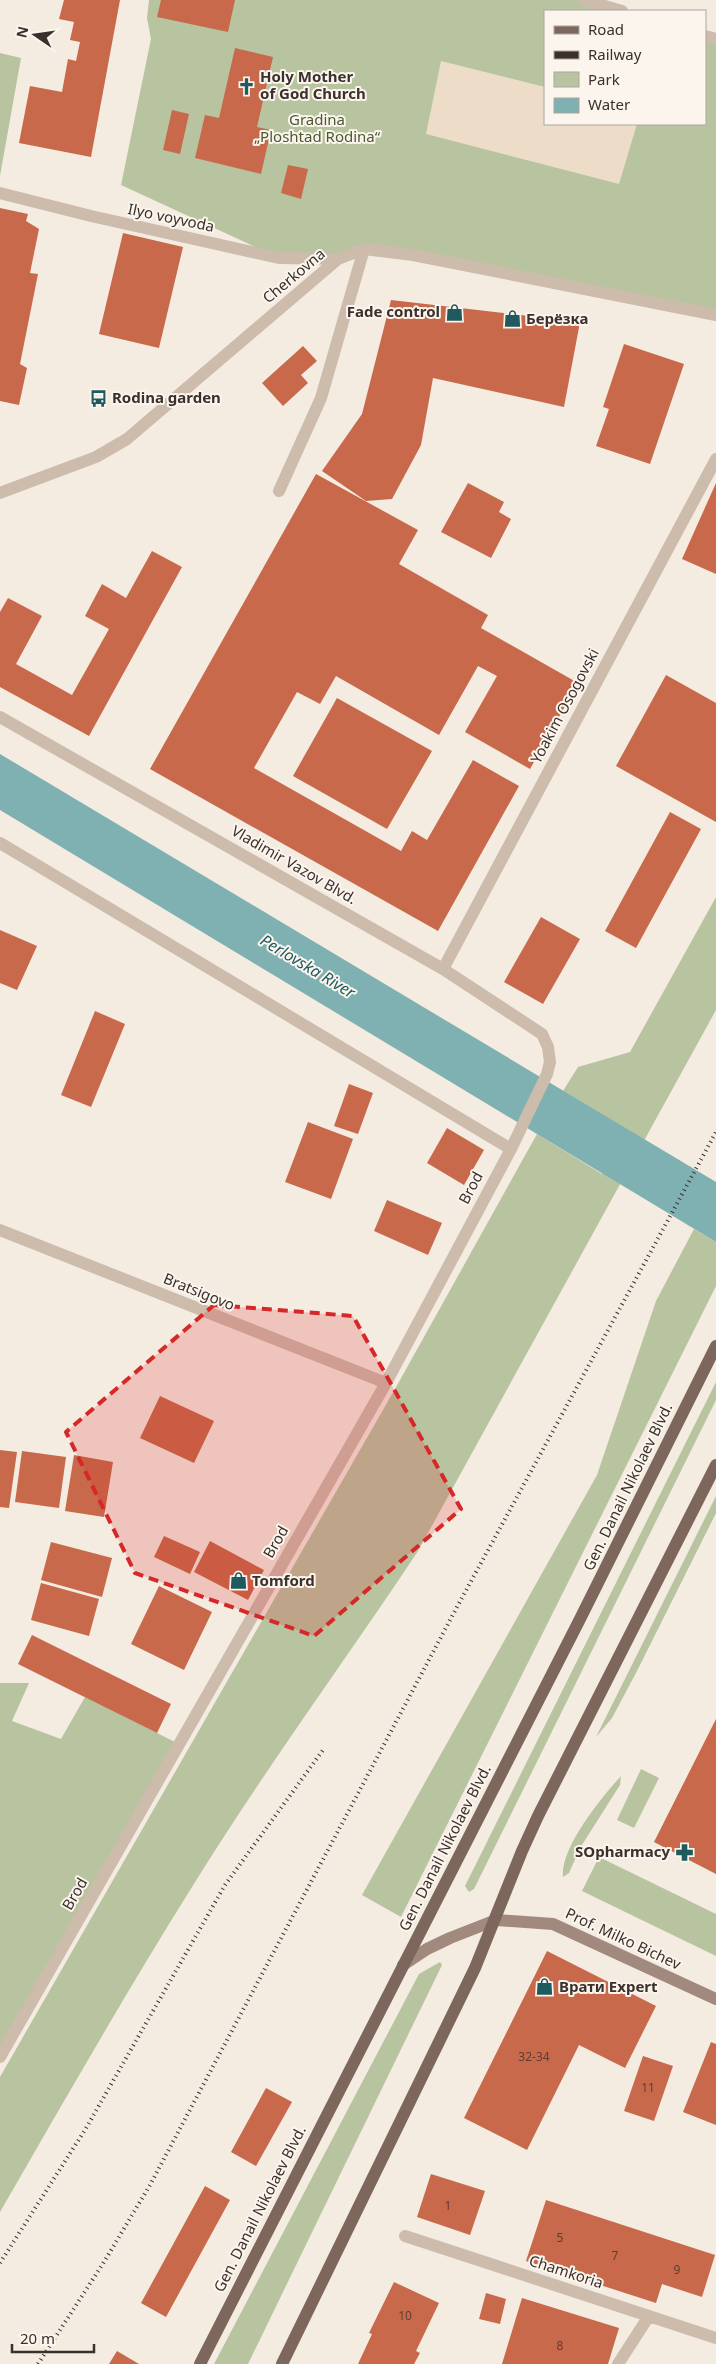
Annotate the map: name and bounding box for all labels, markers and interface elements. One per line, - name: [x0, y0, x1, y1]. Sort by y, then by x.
- north arrow: [10, 10, 60, 60]
- legend: [544, 10, 706, 125]
- text: Road: [588, 19, 624, 39]
- text: N: [11, 24, 32, 40]
- text: Railway: [588, 44, 642, 64]
- place label: Holy Mother of God Church: [260, 66, 366, 103]
- text: Park: [588, 69, 620, 89]
- church icon: Holy Mother of God Church: [236, 76, 256, 96]
- text: Water: [588, 94, 630, 114]
- park label: Gradina „Ploshtad Rodina“: [254, 109, 381, 146]
- street label: Ilyo voyvoda: [126, 198, 216, 236]
- street label: Cherkovna: [258, 243, 329, 307]
- place label: Fade control: [347, 301, 440, 321]
- shop icon: Fade control: [444, 302, 464, 322]
- place label: Берёзка: [526, 308, 588, 328]
- shop icon: Берёзка: [502, 309, 522, 329]
- place label: Rodina garden: [112, 387, 221, 407]
- bus stop icon: Rodina garden: [88, 388, 108, 408]
- street label: Yoakim Osogovski: [525, 644, 603, 767]
- street label: Vladimir Vazov Blvd.: [228, 820, 361, 908]
- water label: Perlovska River: [257, 929, 360, 1003]
- street label: Brod: [453, 1168, 487, 1207]
- street label: Bratsigovo: [161, 1268, 238, 1314]
- street label: Gen. Danail Nikolaev Blvd.: [578, 1399, 676, 1574]
- street label: Brod: [258, 1522, 292, 1561]
- place label: Tomford: [252, 1570, 315, 1590]
- shop icon: Tomford: [228, 1571, 248, 1591]
- street label: Gen. Danail Nikolaev Blvd.: [393, 1761, 495, 1934]
- place label: SOpharmacy: [575, 1841, 670, 1861]
- pharmacy icon: SOpharmacy: [674, 1842, 694, 1862]
- street label: Brod: [57, 1874, 91, 1913]
- street label: Prof. Milko Bichev: [563, 1903, 685, 1974]
- place label: Врати Expert: [559, 1976, 658, 1996]
- shop icon: Врати Expert: [535, 1977, 555, 1997]
- house number: 32-34: [518, 2048, 550, 2065]
- house number: 11: [641, 2079, 655, 2096]
- street label: Gen. Danail Nikolaev Blvd.: [208, 2122, 310, 2295]
- house number: 1: [445, 2197, 451, 2214]
- house number: 5: [557, 2229, 564, 2246]
- house number: 7: [612, 2247, 619, 2264]
- street label: Chamkoria: [527, 2250, 606, 2292]
- house number: 9: [674, 2261, 681, 2278]
- house number: 10: [398, 2307, 412, 2324]
- scale bar: [12, 2322, 95, 2354]
- text: 20 m: [20, 2328, 55, 2348]
- house number: 8: [557, 2337, 564, 2354]

